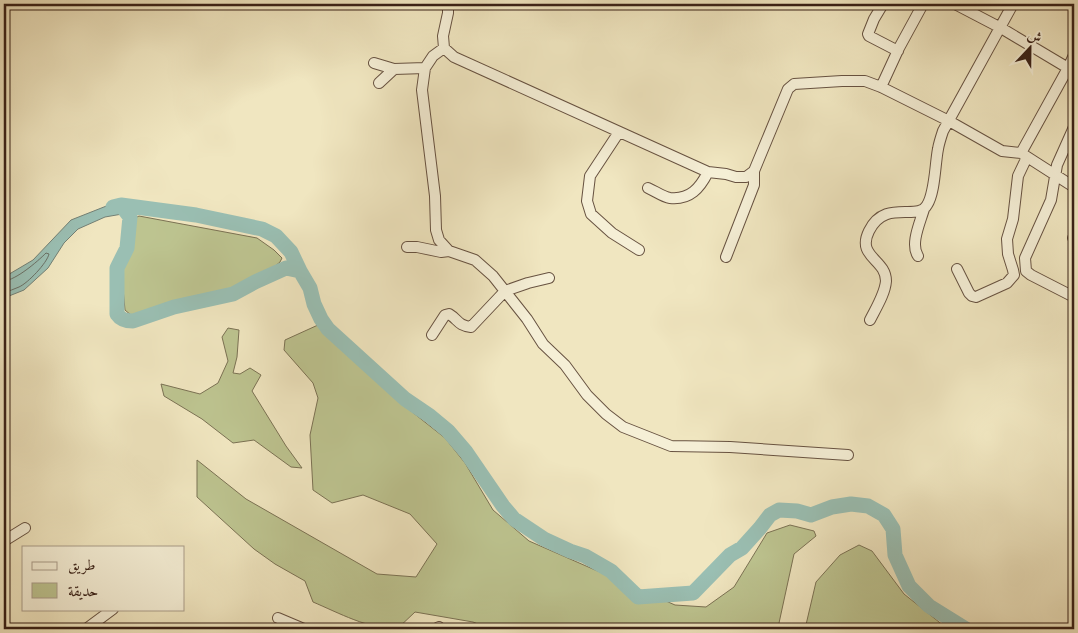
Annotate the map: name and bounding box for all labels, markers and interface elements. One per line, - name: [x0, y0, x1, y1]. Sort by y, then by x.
- north arrow: [1006, 22, 1056, 72]
- text: ش: [1024, 26, 1044, 49]
- legend: [22, 546, 185, 610]
- text: طريق: [68, 556, 95, 577]
- text: حديقة: [68, 582, 98, 603]

